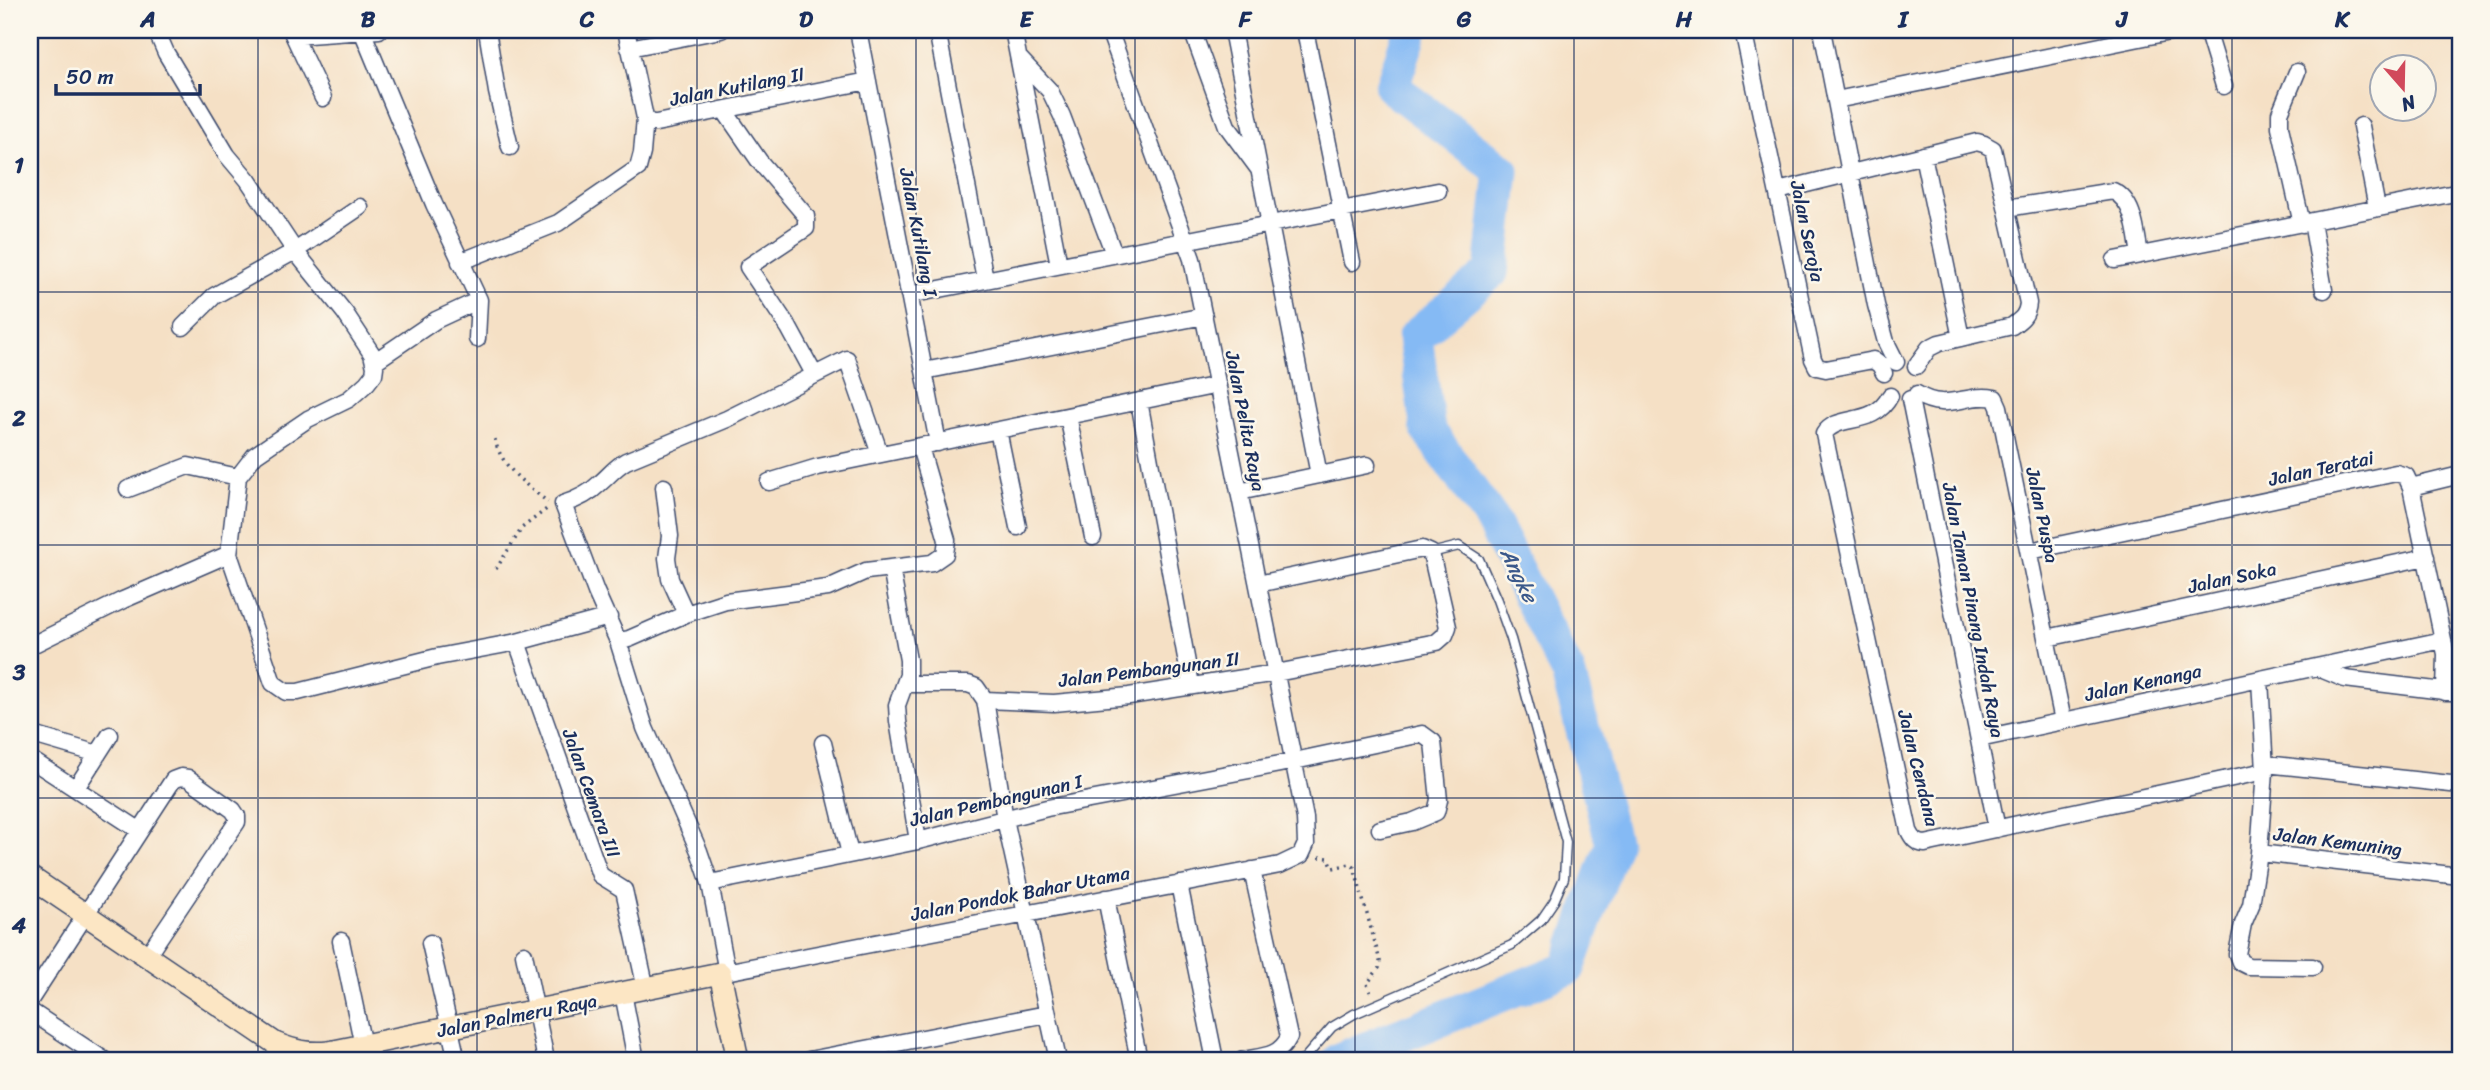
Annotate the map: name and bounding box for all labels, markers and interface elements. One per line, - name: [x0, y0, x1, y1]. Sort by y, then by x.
- text: A: [139, 0, 156, 40]
- text: B: [361, 0, 376, 40]
- text: C: [579, 0, 595, 40]
- text: D: [799, 0, 814, 40]
- text: E: [1020, 0, 1035, 40]
- text: F: [1238, 0, 1253, 40]
- text: G: [1456, 0, 1472, 40]
- text: H: [1675, 0, 1693, 40]
- text: I: [1897, 0, 1909, 40]
- text: J: [2115, 0, 2129, 40]
- text: K: [2334, 0, 2351, 40]
- scale bar: [56, 52, 200, 96]
- north arrow: [2368, 52, 2438, 122]
- street label: Jalan Kutilang II: [666, 57, 807, 116]
- text: 50 m: [66, 58, 114, 96]
- text: N: [2396, 85, 2421, 122]
- text: 1: [14, 145, 24, 186]
- street label: Jalan Kutilang I: [890, 164, 947, 301]
- street label: Jalan Seroja: [1780, 176, 1834, 285]
- street label: Jalan Pelita Raya: [1215, 347, 1275, 495]
- text: 2: [11, 398, 26, 439]
- street label: Jalan Teratai: [2265, 441, 2377, 496]
- street label: Jalan Puspa: [2016, 463, 2069, 567]
- street label: Jalan Taman Pinang Indah Raya: [1932, 479, 2015, 741]
- water label: Angke: [1489, 540, 1550, 611]
- street label: Jalan Soka: [2184, 552, 2280, 603]
- street label: Jalan Pembangunan II: [1056, 642, 1241, 697]
- text: 3: [12, 652, 26, 693]
- street label: Jalan Kenanga: [2081, 654, 2205, 711]
- street label: Jalan Cendana: [1888, 705, 1949, 830]
- street label: Jalan Cemara III: [553, 723, 630, 862]
- street label: Jalan Pembangunan I: [906, 764, 1087, 837]
- street label: Jalan Kemuning: [2271, 817, 2404, 866]
- street label: Jalan Pondok Bahar Utama: [907, 856, 1133, 931]
- text: 4: [11, 905, 27, 946]
- street label: Jalan Palmeru Raya: [433, 984, 600, 1047]

